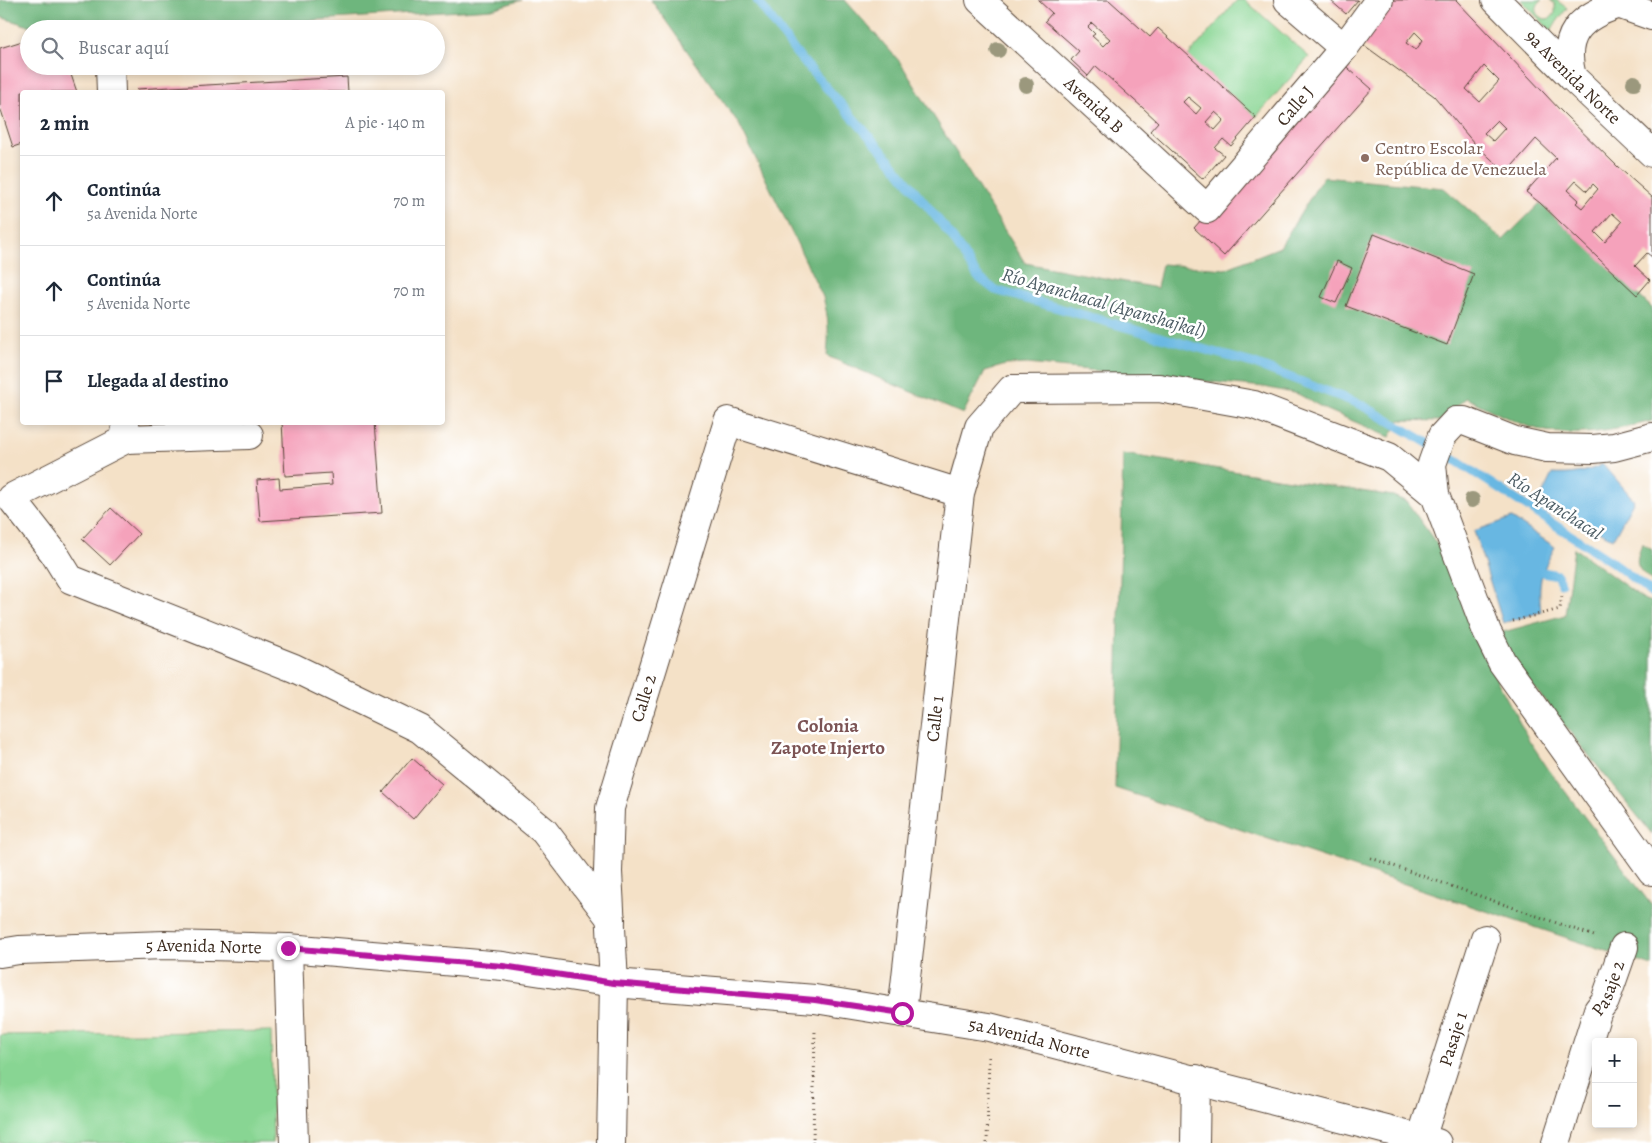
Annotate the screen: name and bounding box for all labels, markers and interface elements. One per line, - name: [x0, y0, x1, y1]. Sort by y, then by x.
- search box: [20, 20, 445, 75]
- street label: 9a Avenida Norte: [1520, 25, 1626, 129]
- icon: search: [38, 34, 66, 62]
- text: Buscar aquí: [78, 35, 169, 61]
- street label: Avenida B: [1058, 71, 1129, 139]
- street label: Calle J: [1271, 81, 1319, 131]
- text: 2 min: [40, 109, 89, 137]
- text: A pie · 140 m: [345, 112, 425, 134]
- place label: Centro Escolar República de Venezuela: [1375, 136, 1547, 181]
- marker: Centro Escolar República de Venezuela: [1359, 152, 1371, 164]
- text: Continúa: [87, 177, 161, 203]
- icon: ahead: [40, 187, 68, 215]
- text: 70 m: [393, 190, 425, 212]
- text: 5a Avenida Norte: [87, 203, 198, 225]
- water label: Río Apanchacal (Apanshajkal): [999, 261, 1209, 345]
- text: Continúa: [87, 267, 161, 293]
- icon: ahead: [40, 277, 68, 305]
- text: 70 m: [393, 280, 425, 302]
- text: 5 Avenida Norte: [87, 293, 190, 315]
- icon: arrive: [40, 367, 68, 395]
- text: Llegada al destino: [87, 368, 229, 394]
- water label: Río Apanchacal: [1502, 466, 1608, 547]
- street label: Calle 2: [625, 671, 662, 725]
- street label: Calle 1: [920, 694, 949, 743]
- district label: Colonia Zapote Injerto: [771, 713, 885, 761]
- street label: 5 Avenida Norte: [145, 933, 262, 959]
- route end: [277, 937, 300, 960]
- street label: Pasaje 2: [1586, 957, 1630, 1021]
- route start: [891, 1002, 914, 1025]
- street label: Pasaje 1: [1433, 1009, 1473, 1069]
- street label: 5a Avenida Norte: [967, 1012, 1093, 1065]
- map controls: [1592, 1038, 1637, 1128]
- button: +: [1592, 1038, 1637, 1083]
- button: −: [1592, 1083, 1637, 1128]

